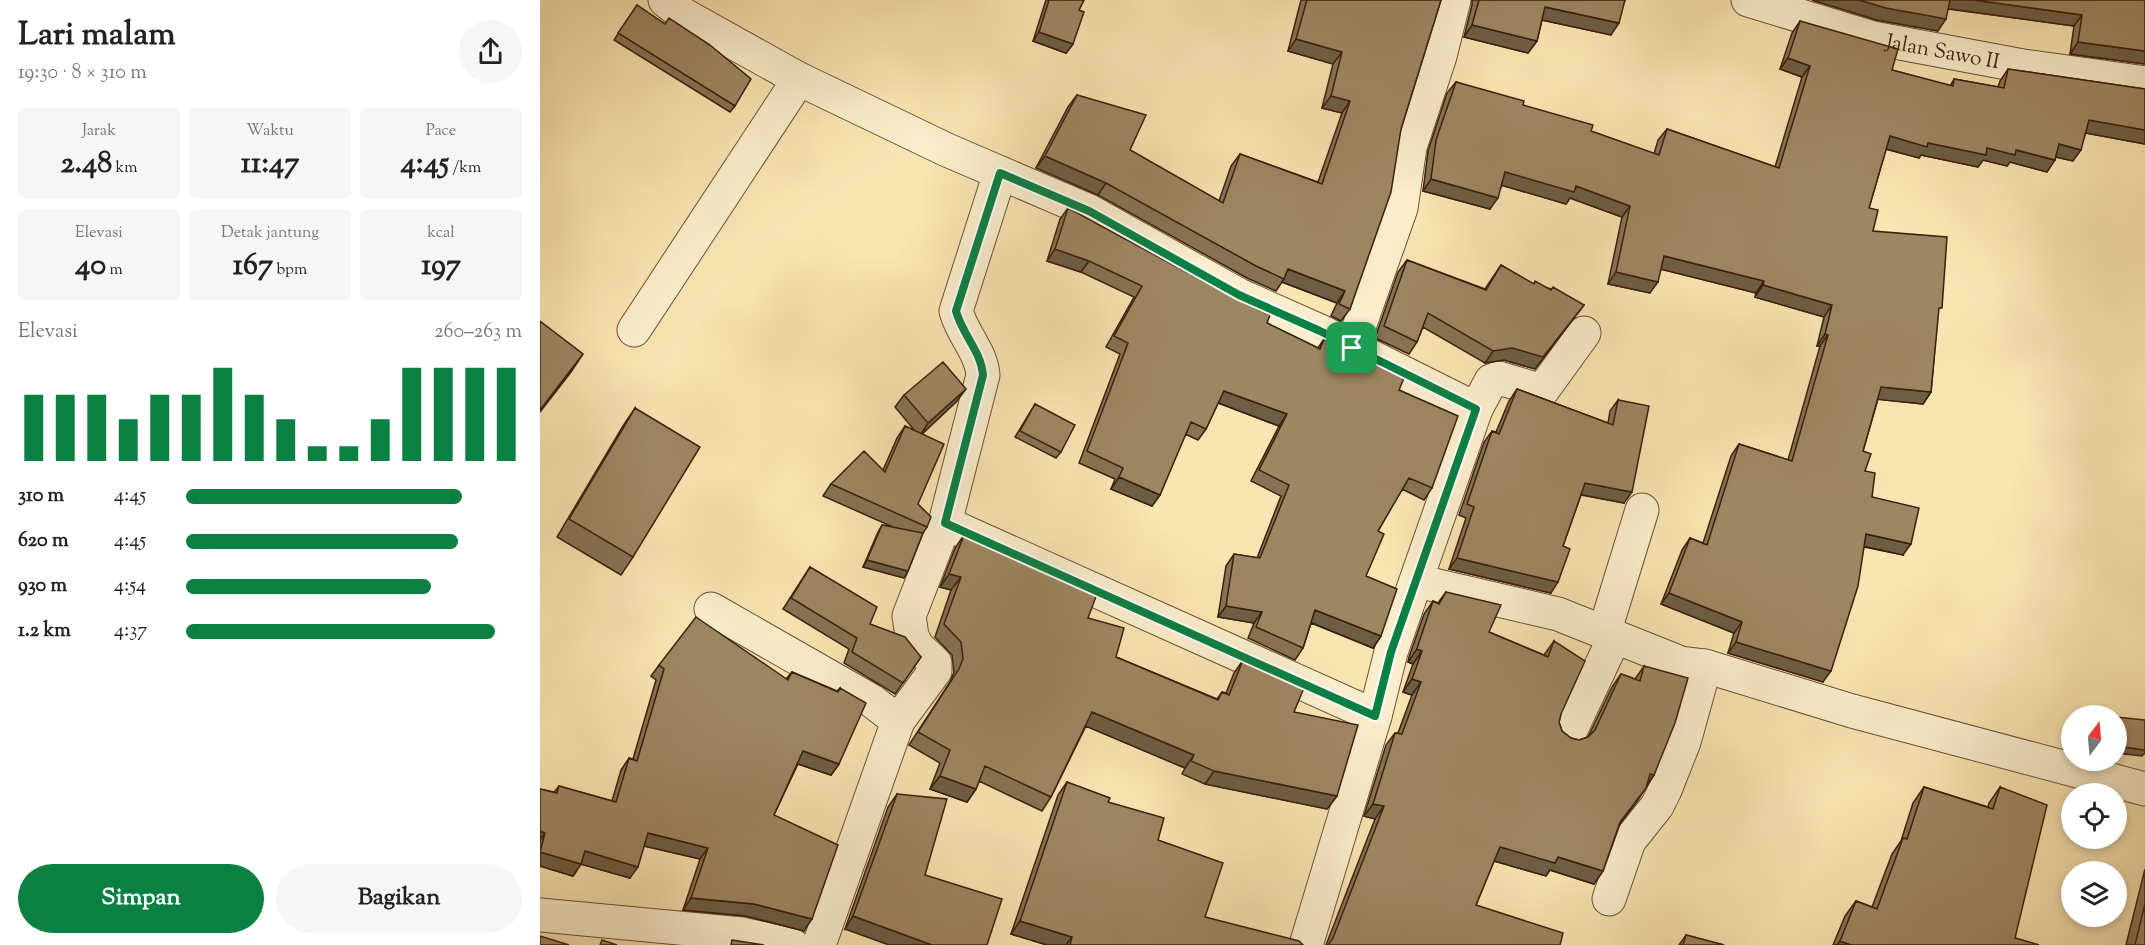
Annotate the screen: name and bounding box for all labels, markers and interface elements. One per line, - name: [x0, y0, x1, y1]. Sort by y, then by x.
- text: Lari malam: [18, 12, 176, 60]
- button: share: [459, 20, 522, 83]
- street label: Jalan Sawo II: [1882, 28, 2002, 78]
- text: 19:30 · 8 × 310 m: [18, 59, 147, 88]
- text: Jarak: [82, 120, 116, 143]
- text: Waktu: [246, 120, 294, 143]
- text: Pace: [426, 120, 456, 143]
- text: 2.48: [60, 143, 112, 186]
- text: 11:47: [241, 143, 299, 186]
- text: 4:45: [401, 143, 449, 186]
- text: km: [112, 157, 138, 180]
- text: /km: [449, 157, 481, 180]
- text: Elevasi: [75, 222, 123, 245]
- text: Detak jantung: [221, 222, 319, 245]
- text: kcal: [427, 222, 455, 245]
- text: 40: [75, 245, 106, 288]
- text: 167: [233, 245, 273, 288]
- text: 197: [421, 245, 461, 288]
- text: m: [106, 259, 123, 282]
- text: bpm: [273, 259, 307, 282]
- text: Elevasi: [18, 318, 78, 347]
- text: 260–263 m: [434, 318, 522, 347]
- pin: [1326, 322, 1377, 373]
- icon: arrive: [1335, 331, 1368, 364]
- text: 310 m: [18, 482, 64, 511]
- text: 4:45: [114, 482, 146, 511]
- text: 620 m: [18, 527, 68, 556]
- text: 4:45: [114, 527, 146, 556]
- text: 930 m: [18, 572, 67, 601]
- text: 4:54: [114, 572, 146, 601]
- text: 1.2 km: [18, 617, 71, 646]
- text: 4:37: [114, 617, 147, 646]
- north arrow: [2061, 705, 2127, 771]
- map controls: [2061, 705, 2127, 927]
- button: locate: [2061, 783, 2127, 849]
- button: layers: [2061, 861, 2127, 927]
- button: Simpan: [18, 864, 264, 933]
- button: Bagikan: [276, 864, 522, 933]

